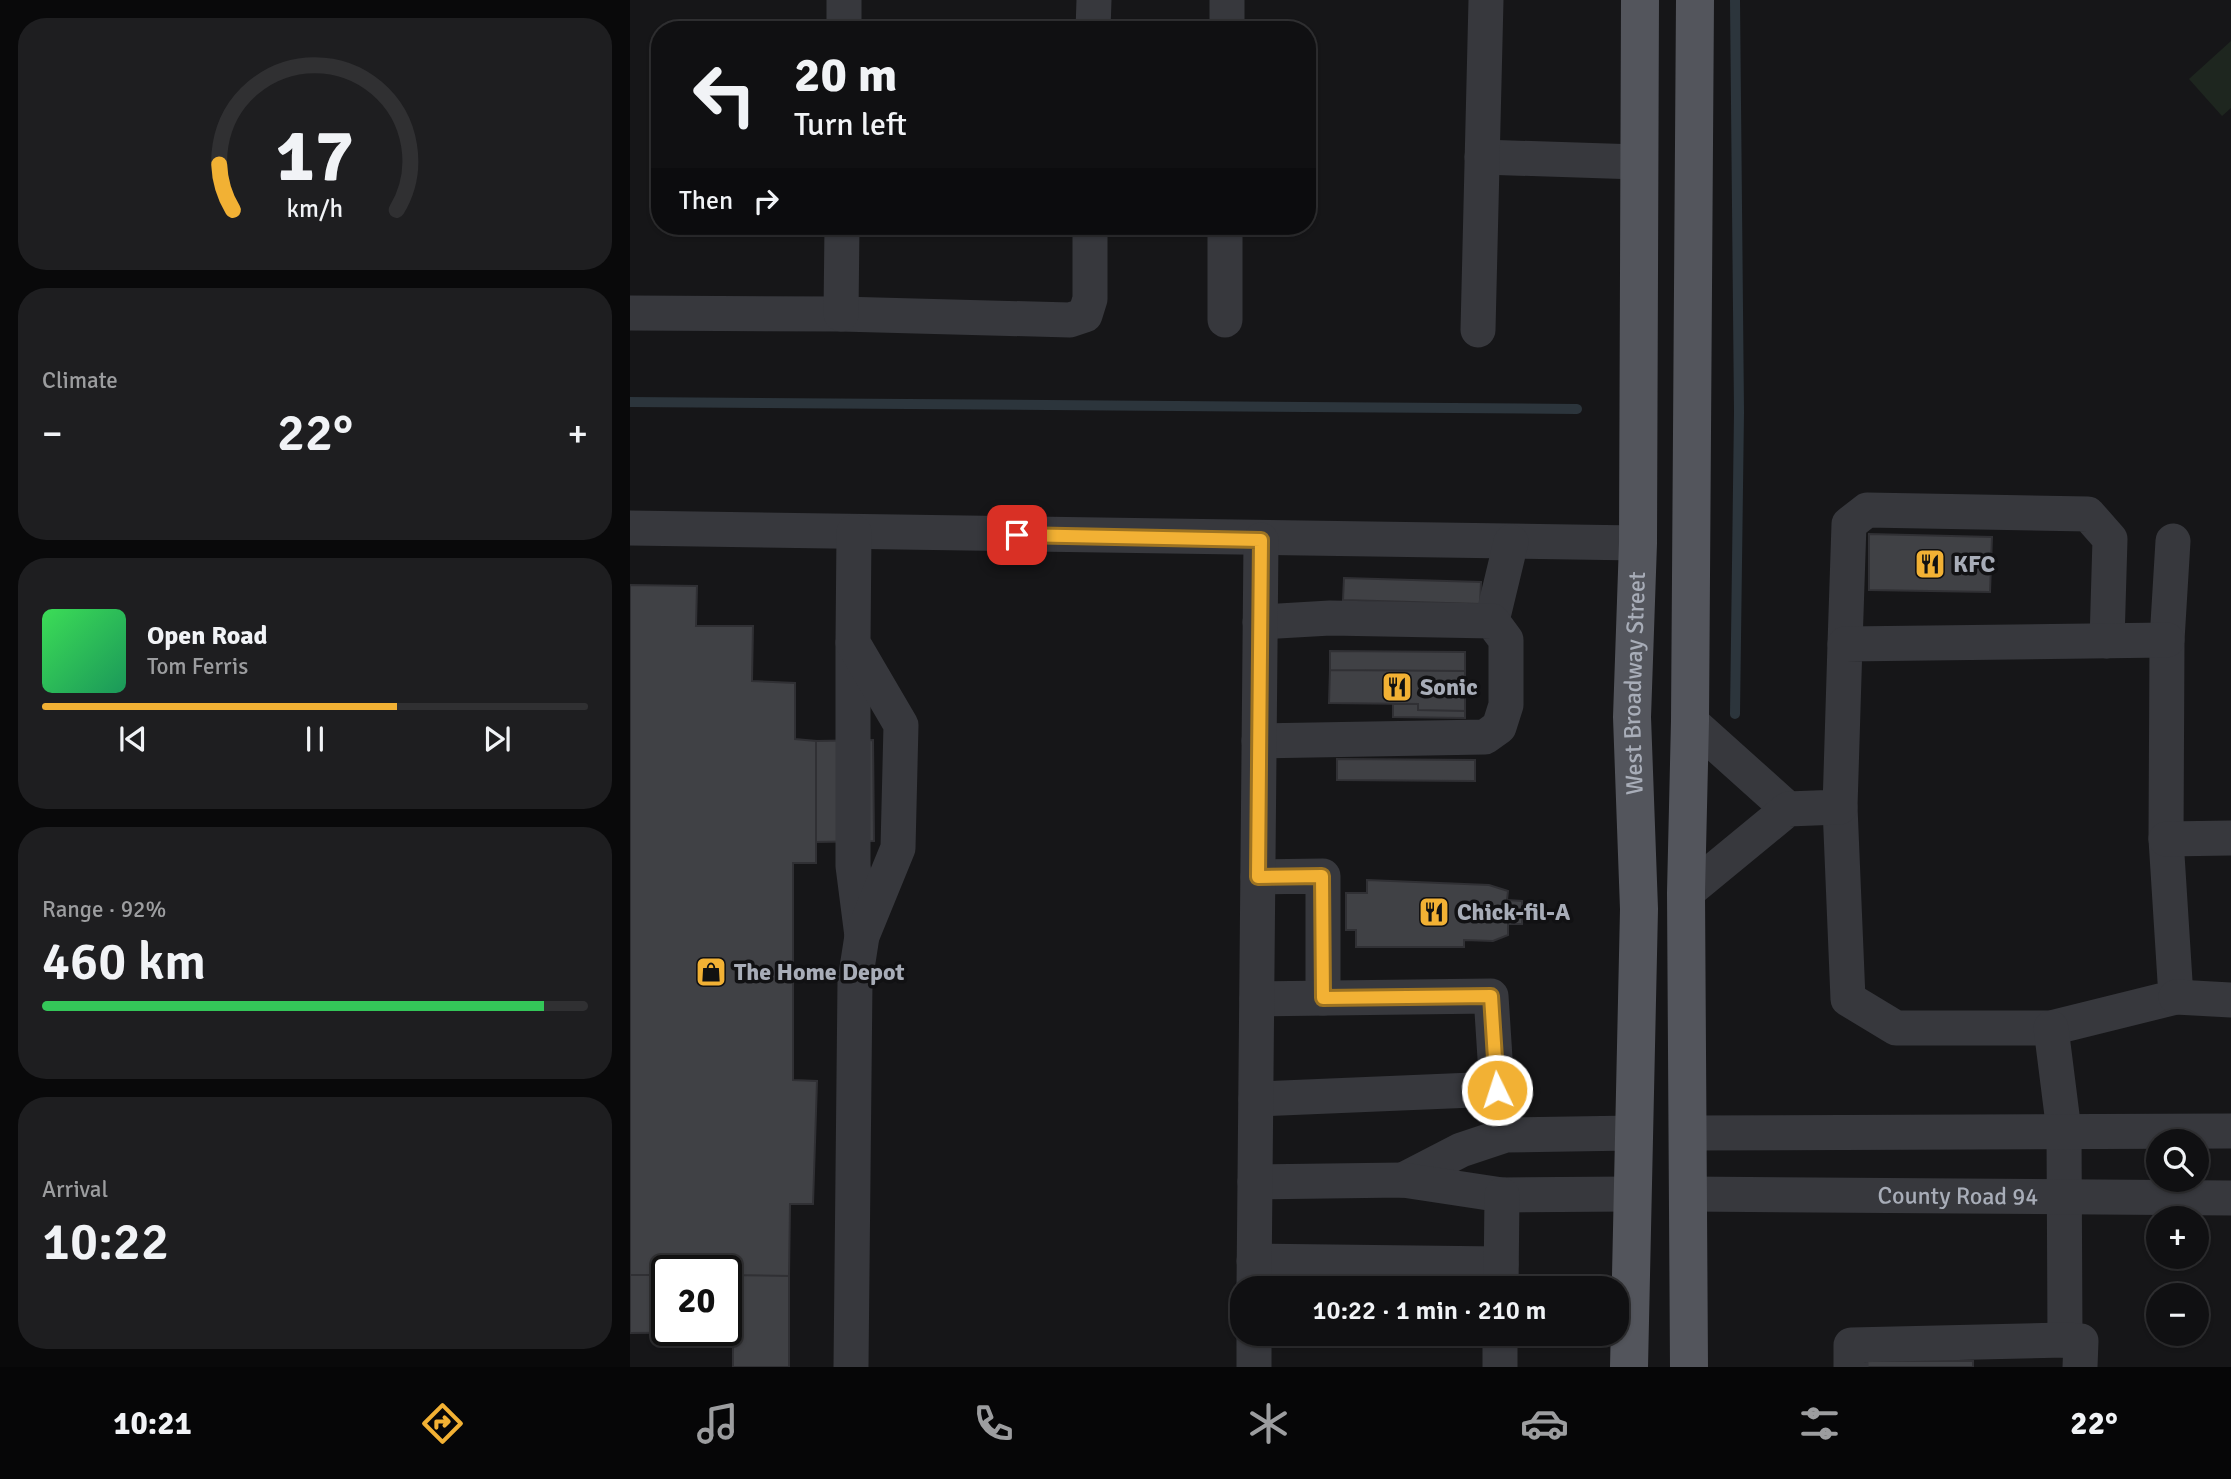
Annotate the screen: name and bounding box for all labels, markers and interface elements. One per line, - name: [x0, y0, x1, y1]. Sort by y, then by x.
- text: 20 m: [794, 45, 897, 105]
- icon: left: [679, 49, 770, 140]
- text: Turn left: [794, 105, 907, 144]
- text: 17: [276, 112, 354, 201]
- icon: right: [747, 182, 785, 220]
- text: Then: [679, 185, 733, 217]
- text: km/h: [287, 193, 343, 224]
- text: Climate: [42, 366, 118, 395]
- text: 22°: [277, 401, 353, 465]
- text: −: [42, 410, 63, 457]
- text: +: [567, 410, 588, 457]
- pin: [987, 505, 1047, 565]
- icon: arrive: [998, 516, 1036, 554]
- restaurant icon: KFC: [1913, 547, 1947, 581]
- place label: KFC: [1953, 549, 1996, 579]
- street label: West Broadway Street: [1617, 571, 1652, 796]
- text: Open Road: [147, 620, 268, 652]
- text: Tom Ferris: [147, 652, 248, 681]
- restaurant icon: Sonic: [1380, 670, 1414, 704]
- place label: Sonic: [1420, 672, 1478, 702]
- icon: previous: [114, 720, 152, 758]
- icon: pause: [296, 720, 334, 758]
- icon: next: [478, 720, 516, 758]
- text: Range · 92%: [42, 895, 166, 924]
- restaurant icon: Chick-fil-A: [1417, 895, 1451, 929]
- place label: Chick-fil-A: [1457, 897, 1571, 927]
- text: 460 km: [42, 930, 206, 994]
- shop icon: The Home Depot: [694, 955, 728, 989]
- place label: The Home Depot: [734, 957, 904, 987]
- position arrow: [1460, 1053, 1534, 1127]
- map controls: [2146, 1129, 2209, 1346]
- button: search: [2146, 1129, 2209, 1192]
- text: Arrival: [42, 1175, 108, 1204]
- street label: County Road 94: [1878, 1180, 2038, 1212]
- button: +: [2146, 1206, 2209, 1269]
- text: 10:22: [42, 1210, 169, 1274]
- speed limit sign: 20: [651, 1255, 742, 1346]
- button: −: [2146, 1283, 2209, 1346]
- text: 10:22 · 1 min · 210 m: [1313, 1295, 1546, 1327]
- icon: directions: [418, 1399, 467, 1448]
- icon: music: [693, 1399, 742, 1448]
- icon: phone: [969, 1399, 1018, 1448]
- icon: climate: [1244, 1399, 1293, 1448]
- icon: car: [1520, 1399, 1569, 1448]
- icon: filters: [1795, 1399, 1844, 1448]
- text: 10:21: [113, 1404, 192, 1443]
- text: 22°: [2070, 1404, 2118, 1443]

